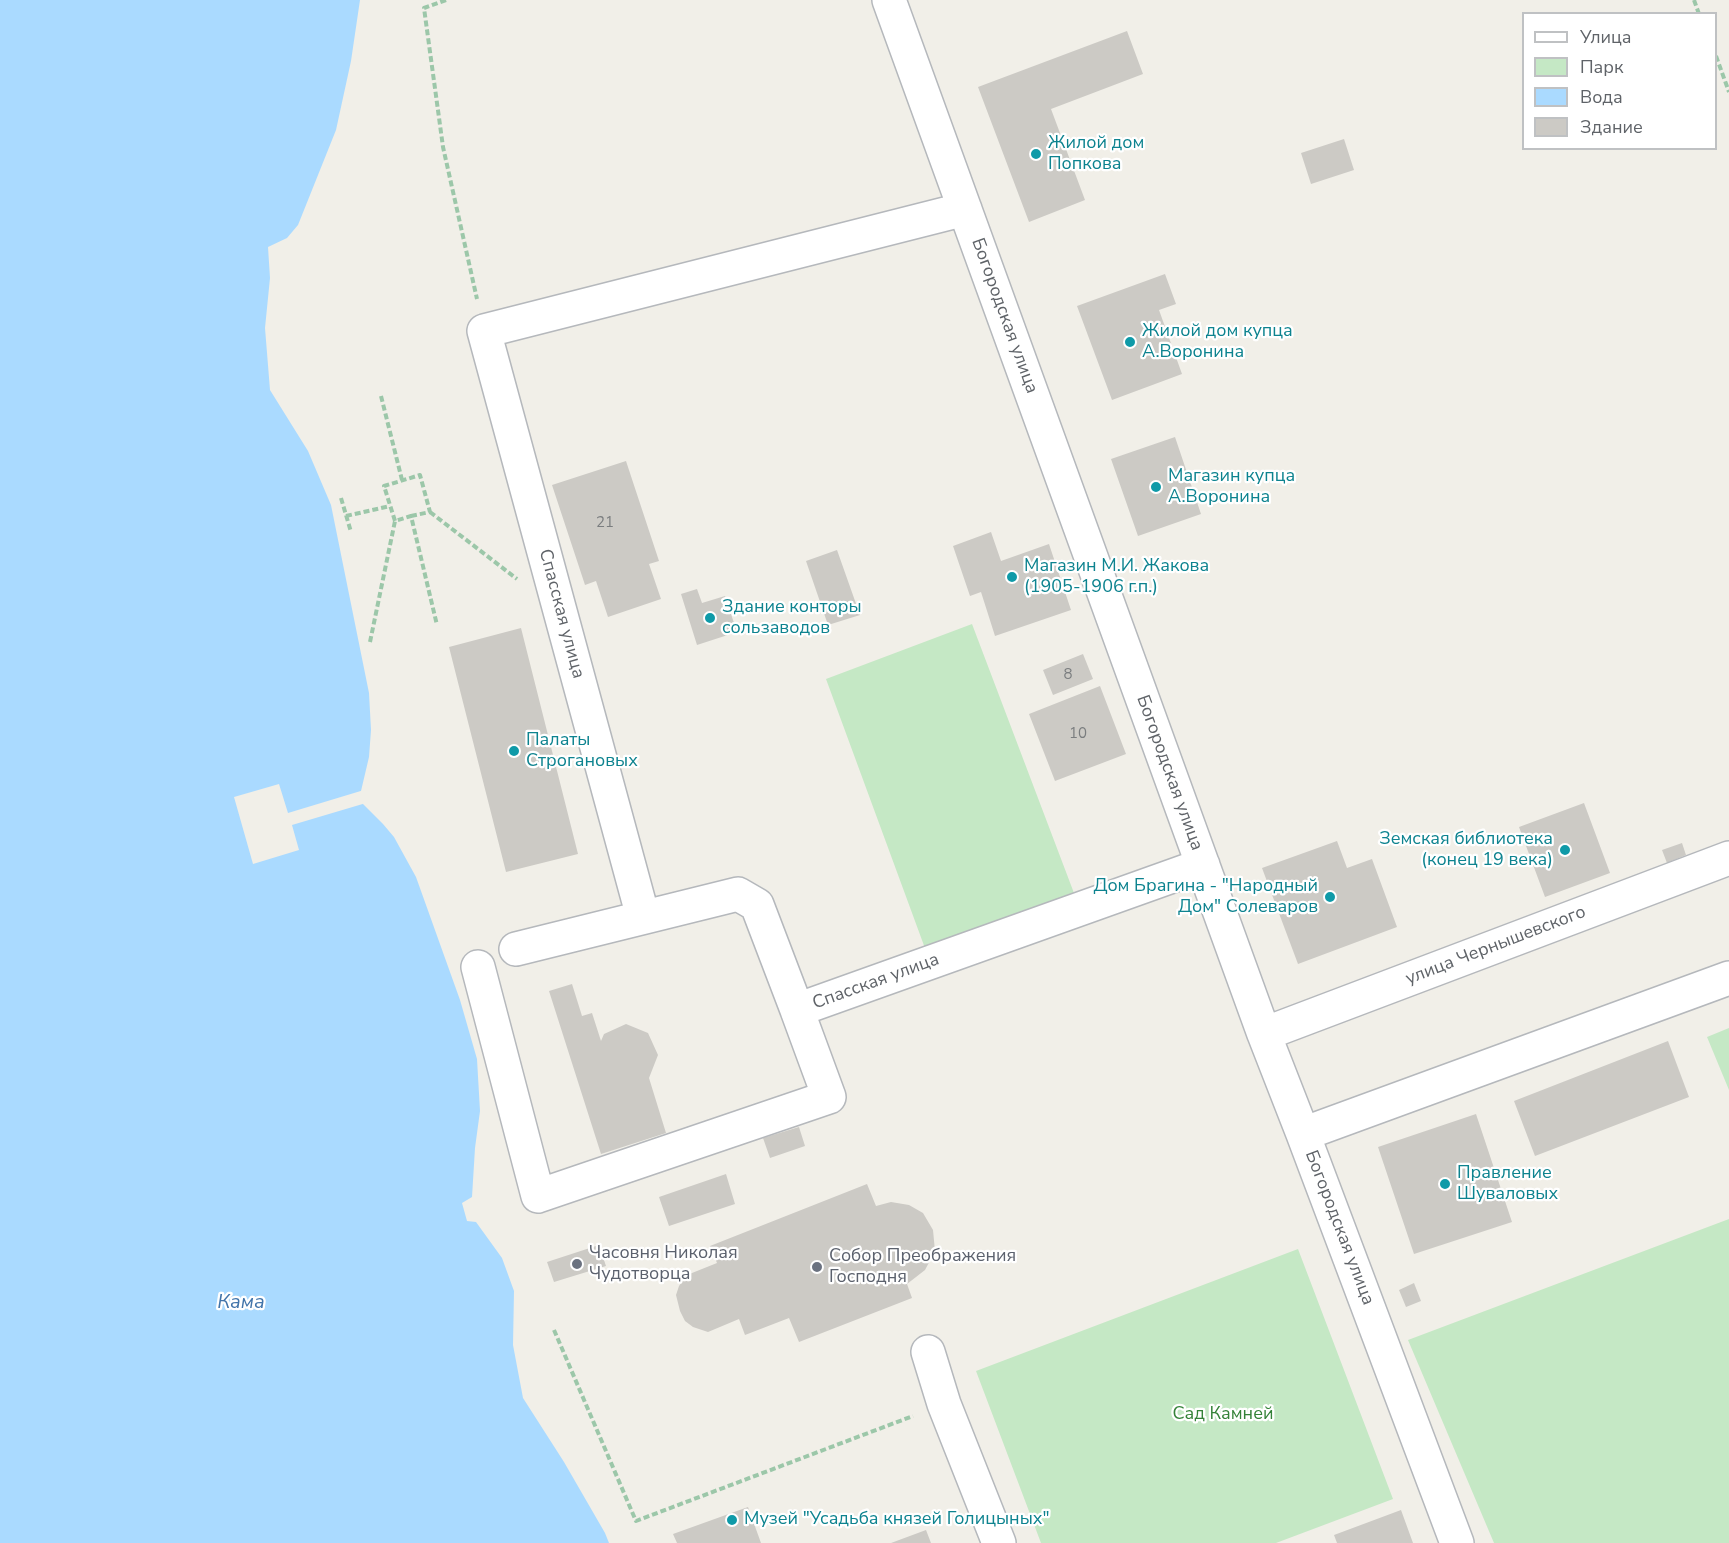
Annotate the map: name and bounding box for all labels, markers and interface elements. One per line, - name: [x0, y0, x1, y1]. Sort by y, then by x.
- legend: [1522, 12, 1717, 150]
- text: Улица: [1580, 25, 1631, 49]
- text: Парк: [1580, 55, 1623, 79]
- text: Вода: [1580, 85, 1623, 109]
- text: Здание: [1580, 115, 1643, 139]
- place label: Жилой дом Попкова: [1048, 133, 1144, 176]
- marker: Жилой дом Попкова: [1029, 147, 1043, 161]
- street label: Богородская улица: [966, 235, 1042, 397]
- place label: Жилой дом купца А.Воронина: [1142, 321, 1293, 364]
- marker: Жилой дом купца А.Воронина: [1123, 335, 1137, 349]
- place label: Магазин купца А.Воронина: [1168, 466, 1295, 508]
- marker: Магазин купца А.Воронина: [1149, 480, 1163, 494]
- house number: 21: [596, 514, 614, 532]
- street label: Спасская улица: [533, 547, 589, 681]
- place label: Магазин М.И. Жакова (1905-1906 г.п.): [1024, 556, 1209, 598]
- marker: Магазин М.И. Жакова (1905-1906 г.п.): [1005, 570, 1019, 584]
- place label: Здание конторы сользаводов: [722, 597, 862, 640]
- marker: Здание конторы сользаводов: [703, 611, 717, 625]
- house number: 8: [1064, 666, 1072, 684]
- street label: Богородская улица: [1131, 692, 1207, 854]
- house number: 10: [1069, 725, 1087, 743]
- place label: Палаты Строгановых: [526, 730, 638, 772]
- marker: Палаты Строгановых: [507, 744, 521, 758]
- place label: Земская библиотека (конец 19 века): [1379, 829, 1553, 872]
- marker: Земская библиотека (конец 19 века): [1558, 843, 1572, 857]
- place label: Дом Брагина - "Народный Дом" Солеваров: [1093, 876, 1318, 918]
- marker: Дом Брагина - "Народный Дом" Солеваров: [1323, 890, 1337, 904]
- street label: улица Чернышевского: [1403, 902, 1589, 990]
- street label: Спасская улица: [810, 949, 942, 1015]
- street label: Богородская улица: [1300, 1148, 1378, 1308]
- place label: Правление Шуваловых: [1457, 1163, 1558, 1206]
- marker: Правление Шуваловых: [1438, 1177, 1452, 1191]
- place label: Часовня Николая Чудотворца: [589, 1243, 738, 1286]
- place label: Собор Преображения Господня: [829, 1246, 1016, 1288]
- marker: Часовня Николая Чудотворца: [570, 1257, 584, 1271]
- marker: Собор Преображения Господня: [810, 1260, 824, 1274]
- water label: Кама: [217, 1291, 265, 1315]
- park label: Сад Камней: [1173, 1404, 1273, 1426]
- place label: Музей "Усадьба князей Голицыных": [744, 1509, 1049, 1531]
- marker: Музей "Усадьба князей Голицыных": [725, 1513, 739, 1527]

